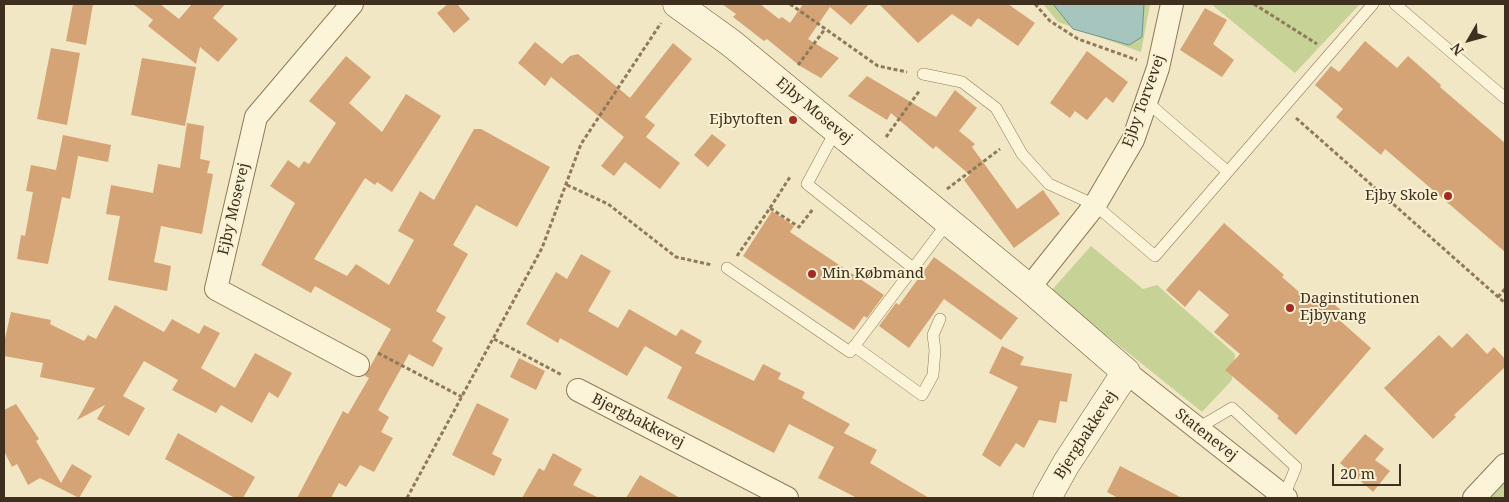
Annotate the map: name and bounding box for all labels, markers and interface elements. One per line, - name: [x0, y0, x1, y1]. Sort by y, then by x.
- north arrow: [1444, 15, 1494, 65]
- text: N: [1446, 39, 1468, 60]
- street label: Ejby Torvevej: [1119, 52, 1169, 150]
- street label: Ejby Mosevej: [772, 74, 856, 148]
- place label: Ejbytoften: [709, 111, 783, 129]
- marker: Ejbytoften: [787, 114, 799, 126]
- street label: Ejby Mosevej: [215, 161, 253, 257]
- place label: Ejby Skole: [1365, 187, 1438, 205]
- marker: Ejby Skole: [1442, 190, 1454, 202]
- place label: Min Købmand: [822, 265, 924, 283]
- marker: Min Købmand: [806, 268, 818, 280]
- place label: Daginstitutionen Ejbyvang: [1300, 290, 1420, 325]
- marker: Daginstitutionen Ejbyvang: [1284, 302, 1296, 314]
- street label: Bjergbakkevej: [1051, 387, 1121, 483]
- street label: Bjergbakkevej: [589, 390, 687, 452]
- street label: Statenevej: [1171, 405, 1241, 465]
- scale bar: [1334, 454, 1403, 486]
- text: 20 m: [1340, 463, 1375, 483]

